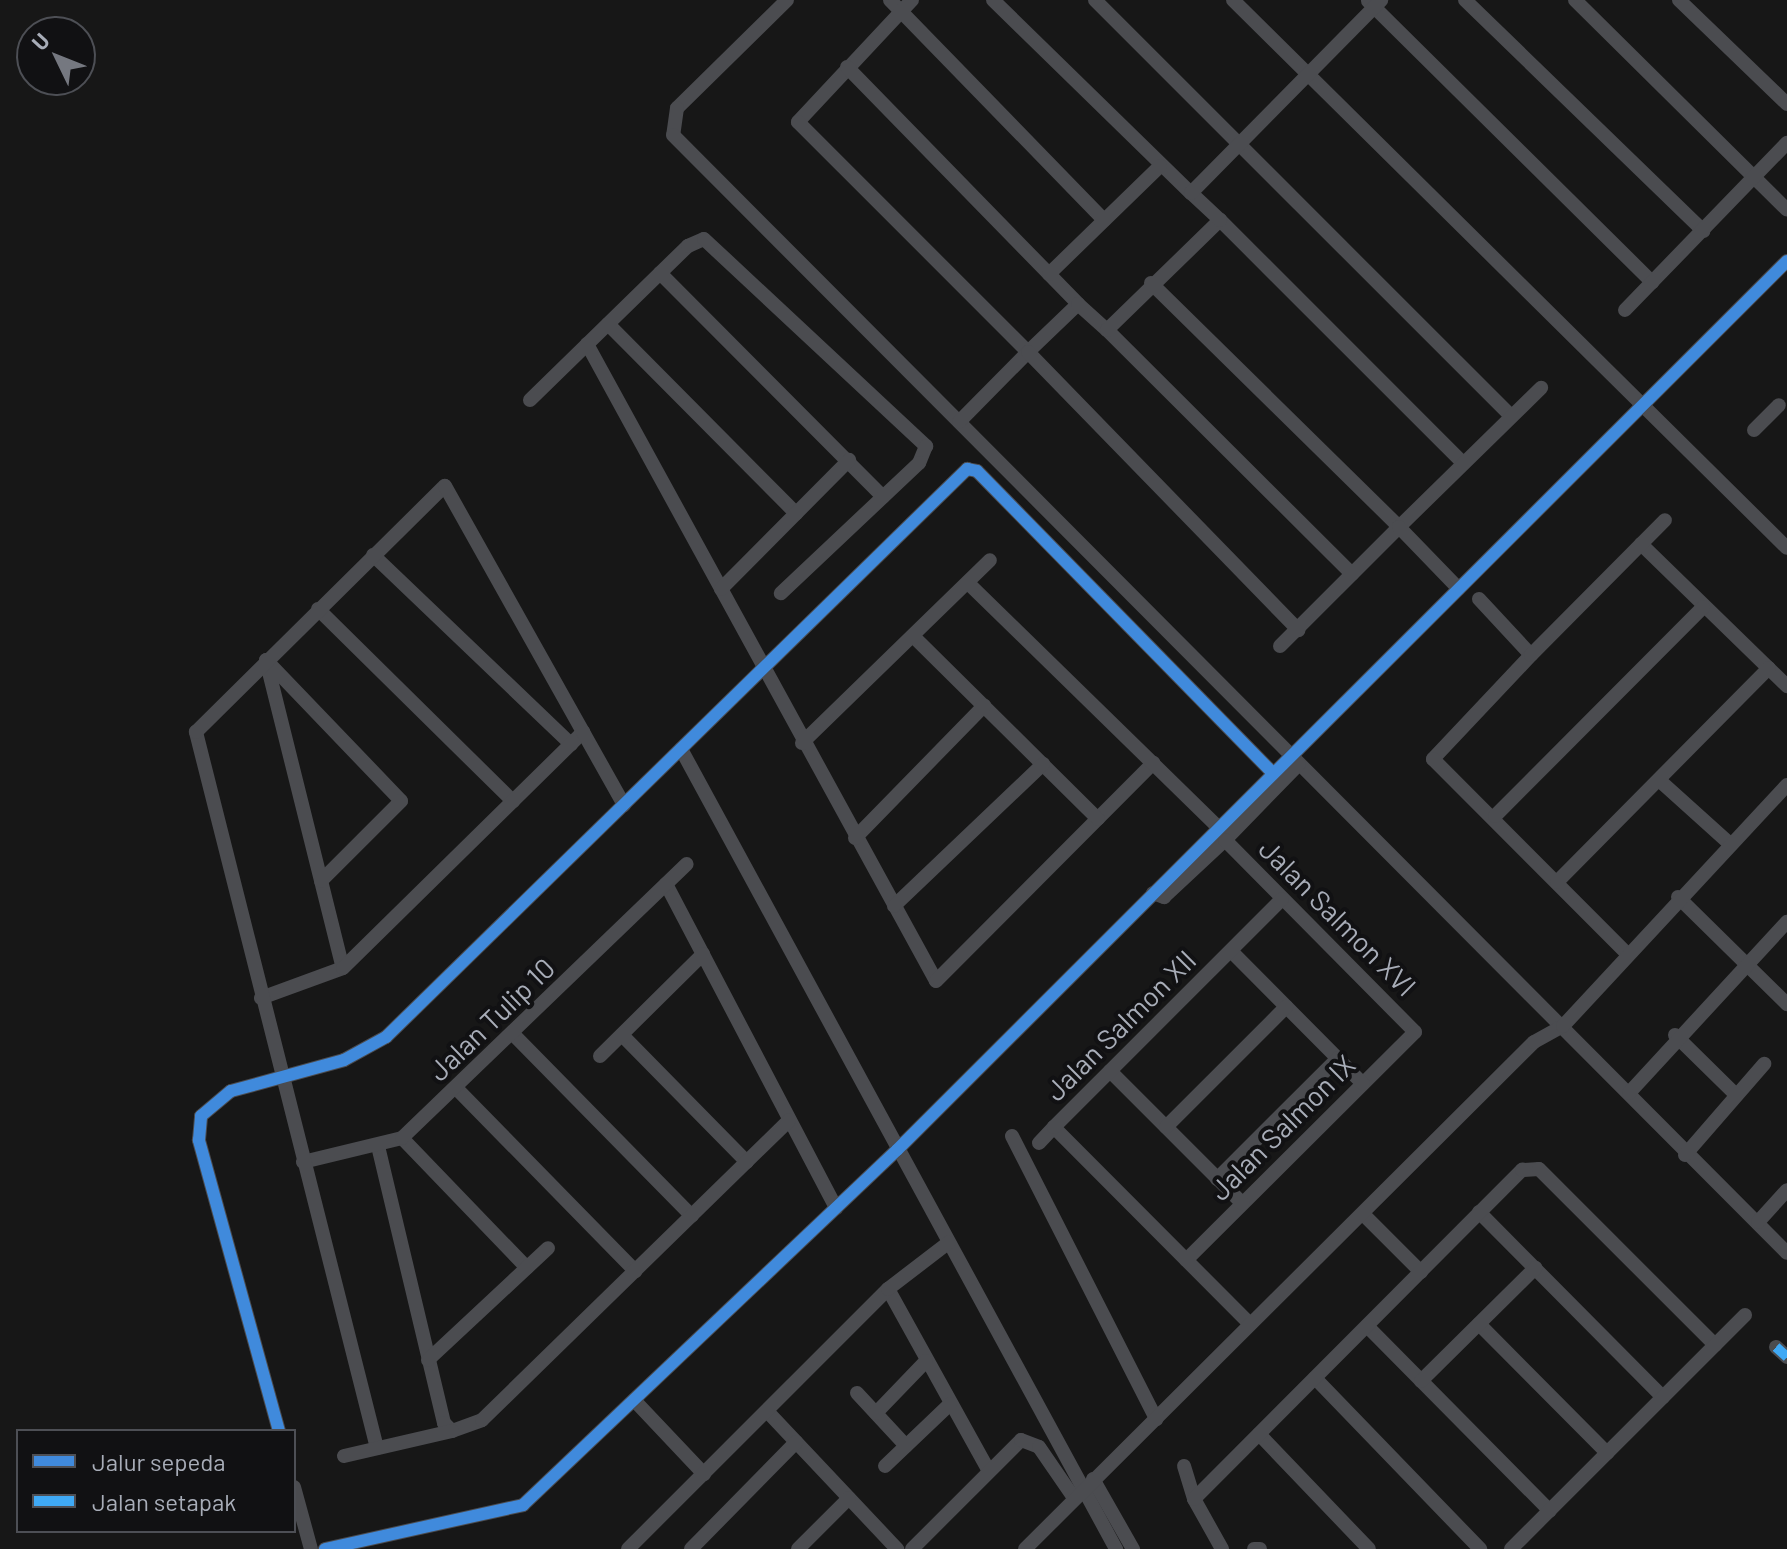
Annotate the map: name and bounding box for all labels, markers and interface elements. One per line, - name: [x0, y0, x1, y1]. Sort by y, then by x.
- north arrow: [16, 16, 96, 96]
- text: U: [26, 27, 54, 55]
- street label: Jalan Salmon XVI: [1253, 832, 1423, 1002]
- street label: Jalan Salmon XII: [1038, 943, 1202, 1107]
- street label: Jalan Tulip 10: [421, 951, 561, 1087]
- street label: Jalan Salmon IX: [1202, 1047, 1362, 1207]
- legend: [16, 1429, 296, 1533]
- text: Jalur sepeda: [92, 1447, 226, 1476]
- text: Jalan setapak: [92, 1487, 236, 1516]

